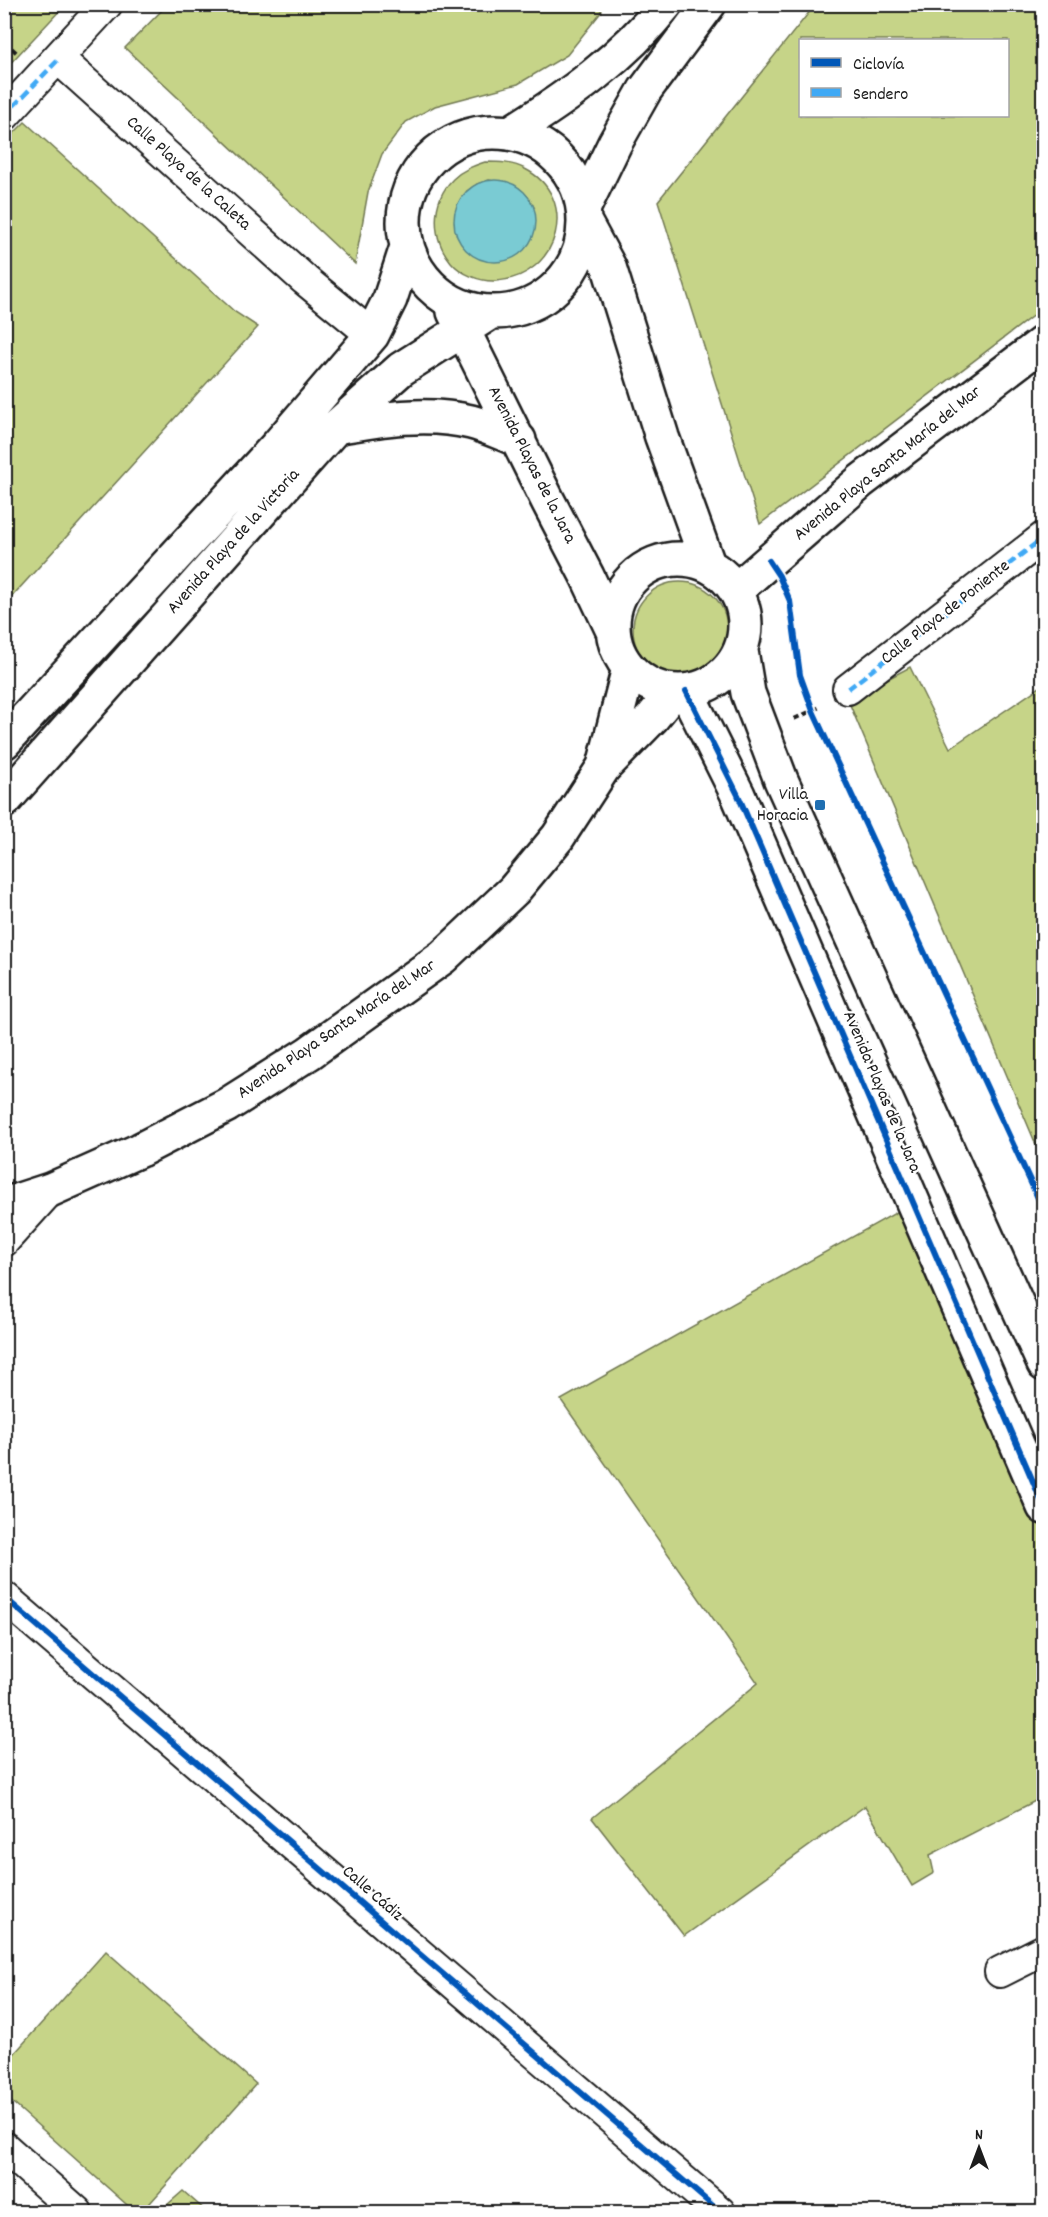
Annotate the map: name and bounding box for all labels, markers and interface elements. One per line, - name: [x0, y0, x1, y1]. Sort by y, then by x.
- legend: [799, 39, 1009, 117]
- text: Ciclovía: [853, 53, 905, 78]
- text: Sendero: [853, 83, 908, 108]
- street label: Calle Playa de la Caleta: [120, 111, 256, 237]
- street label: Avenida Playa Santa María del Mar: [789, 380, 987, 548]
- street label: Avenida Playas de la Jara: [480, 382, 582, 549]
- street label: Avenida Playa de la Victoria: [162, 463, 307, 620]
- street label: Calle Playa de Poniente: [876, 555, 1016, 671]
- place label: Villa Horacia: [757, 783, 809, 829]
- marker: Villa Horacia: [813, 798, 827, 812]
- street label: Avenida Playa Santa María del Mar: [233, 954, 441, 1106]
- street label: Avenida Playas de la Jara: [836, 1007, 927, 1177]
- street label: Calle Cádiz: [336, 1860, 408, 1928]
- north arrow: [949, 2118, 1009, 2178]
- text: N: [975, 2124, 983, 2147]

